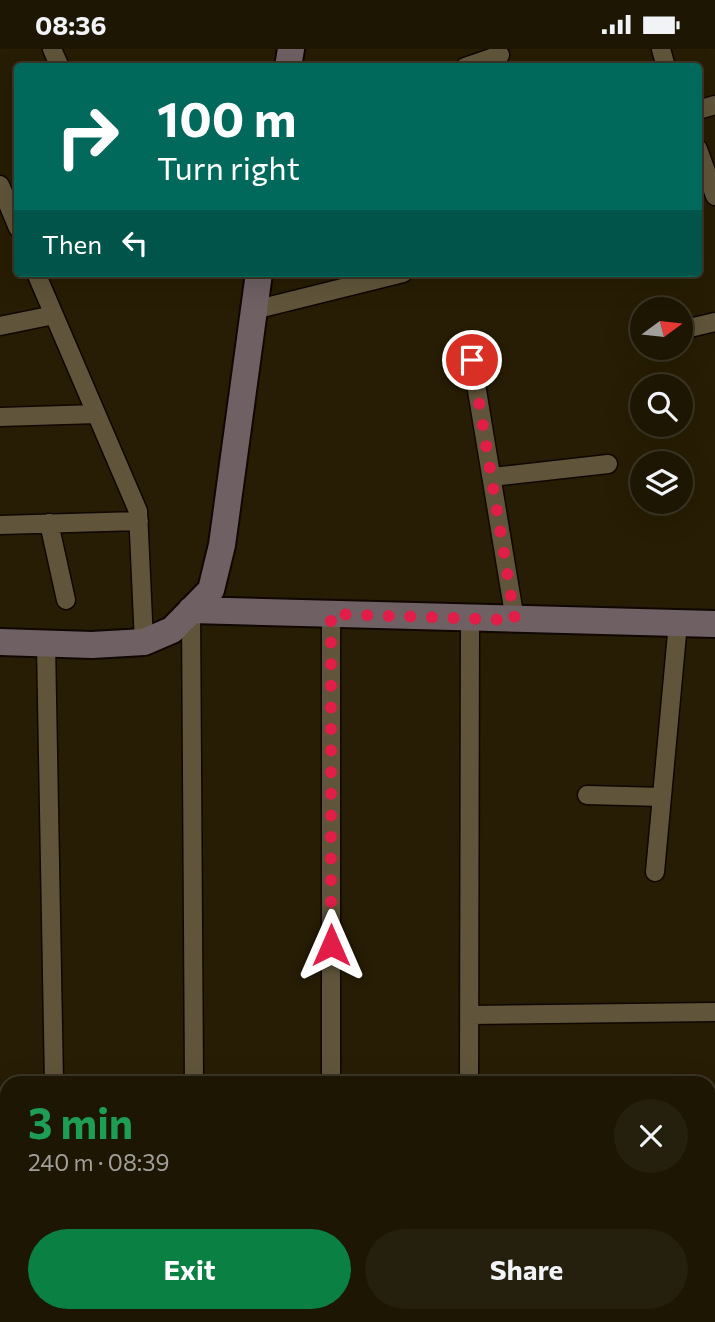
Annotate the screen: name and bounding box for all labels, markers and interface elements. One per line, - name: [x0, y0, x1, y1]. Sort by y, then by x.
- text: 08:36: [35, 9, 106, 40]
- text: 100 m: [157, 87, 296, 147]
- icon: right: [42, 91, 133, 182]
- text: Turn right: [157, 147, 300, 187]
- icon: left: [116, 224, 154, 262]
- text: Then: [42, 228, 102, 259]
- north arrow: [630, 297, 693, 361]
- map controls: [630, 297, 693, 514]
- pin: [442, 330, 502, 390]
- icon: arrive: [453, 341, 491, 379]
- button: search: [630, 374, 693, 437]
- button: layers: [630, 451, 693, 514]
- position arrow: [294, 908, 368, 982]
- text: 3 min: [28, 1096, 133, 1148]
- button: close: [614, 1099, 688, 1173]
- text: 240 m · 08:39: [28, 1148, 169, 1176]
- button: Exit: [28, 1229, 351, 1309]
- button: Share: [365, 1229, 688, 1309]

